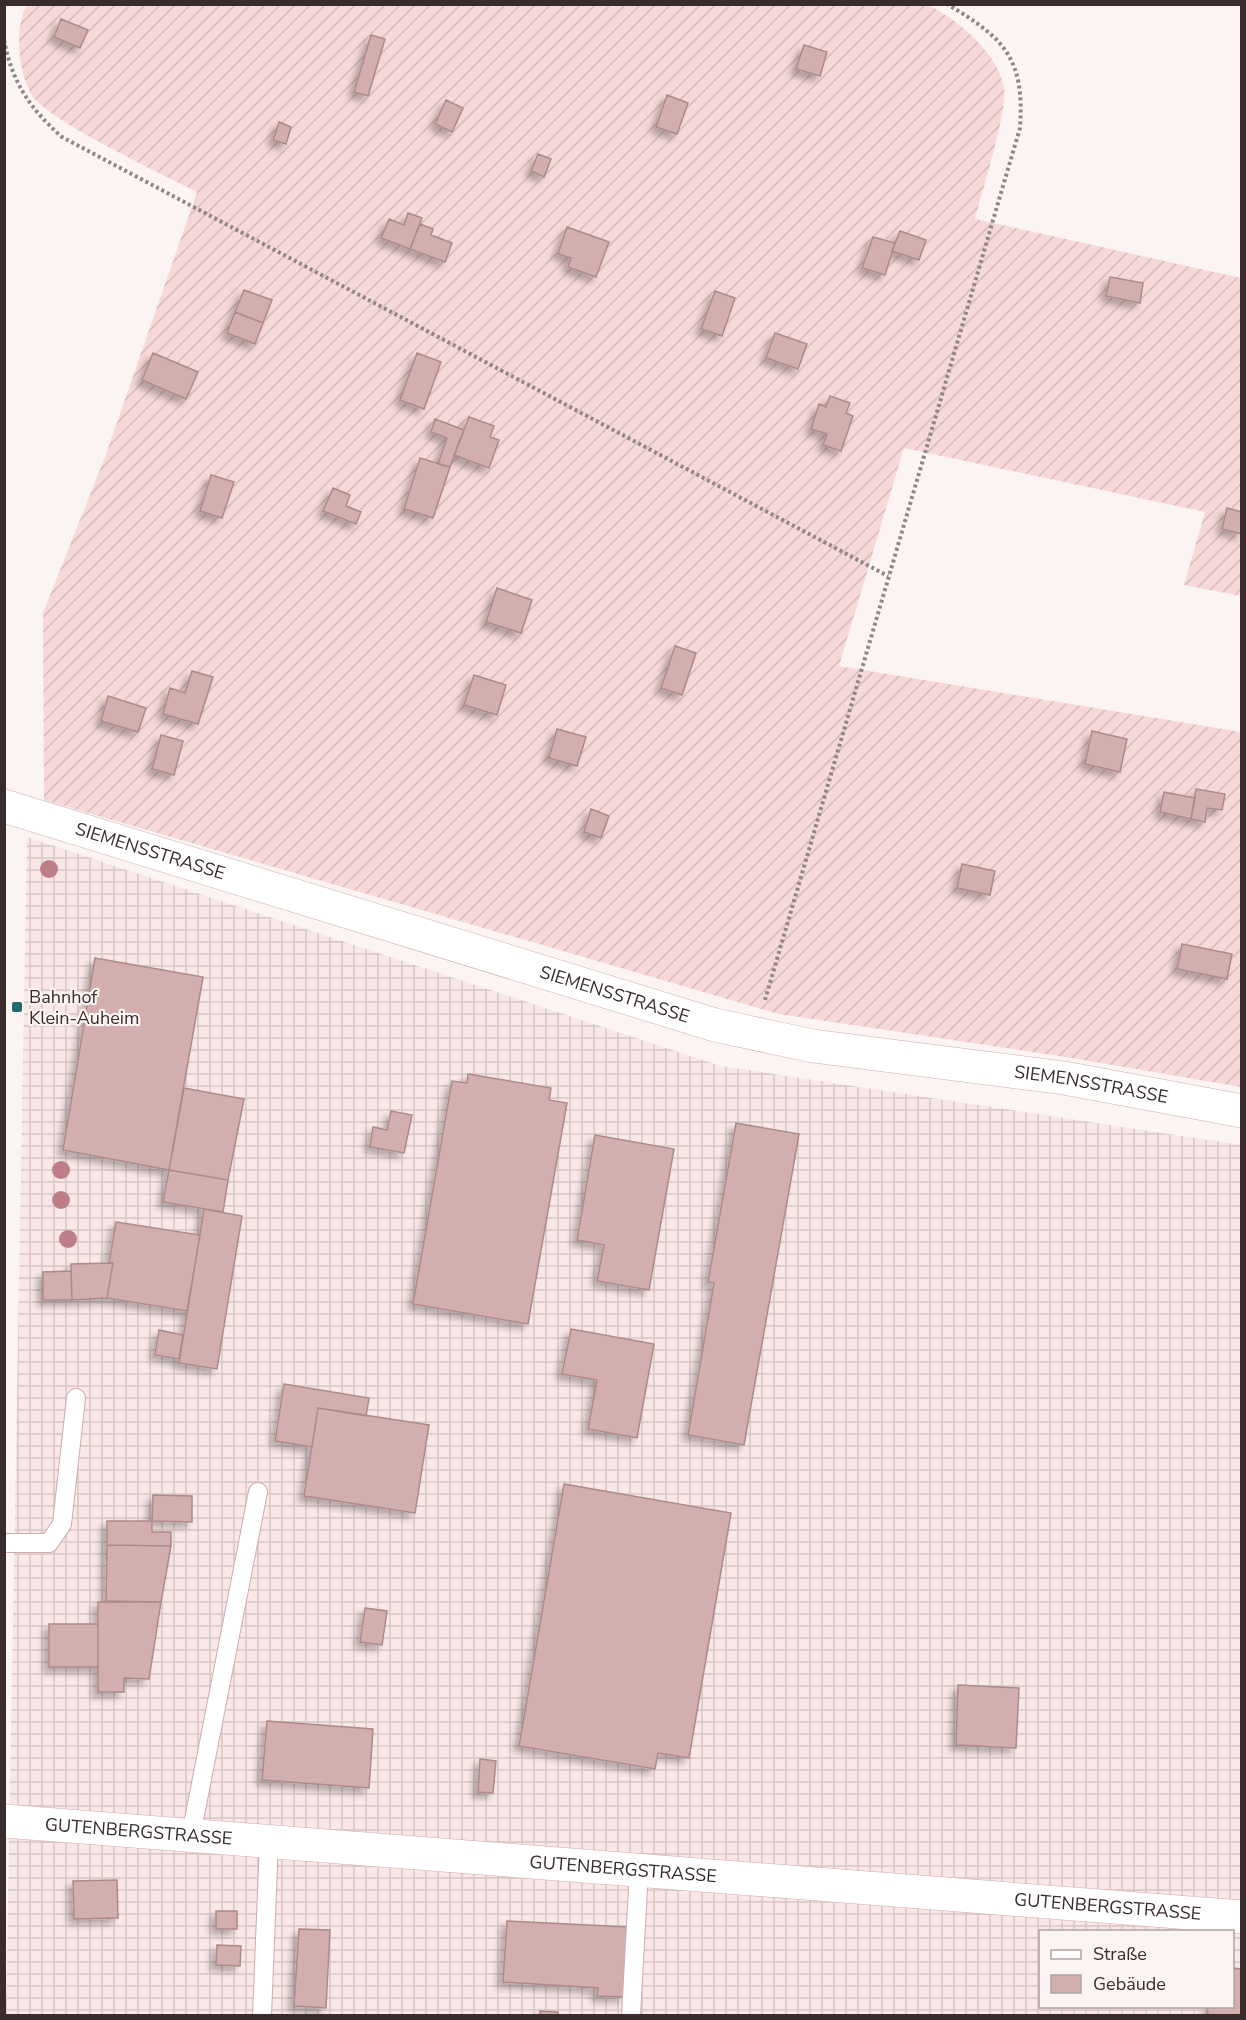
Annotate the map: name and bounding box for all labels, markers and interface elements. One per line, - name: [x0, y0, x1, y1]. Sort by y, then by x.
- street label: SIEMENSSTRASSE: [72, 817, 228, 885]
- street label: SIEMENSSTRASSE: [537, 960, 693, 1028]
- place label: Bahnhof Klein-Auheim: [29, 985, 139, 1030]
- marker: Bahnhof Klein-Auheim: [10, 1000, 24, 1014]
- street label: SIEMENSSTRASSE: [1013, 1060, 1170, 1109]
- street label: GUTENBERGSTRASSE: [44, 1812, 233, 1851]
- street label: GUTENBERGSTRASSE: [529, 1850, 718, 1888]
- street label: GUTENBERGSTRASSE: [1013, 1887, 1202, 1926]
- legend: [1039, 1930, 1234, 2008]
- text: Straße: [1093, 1942, 1147, 1966]
- text: Gebäude: [1093, 1972, 1166, 1996]

